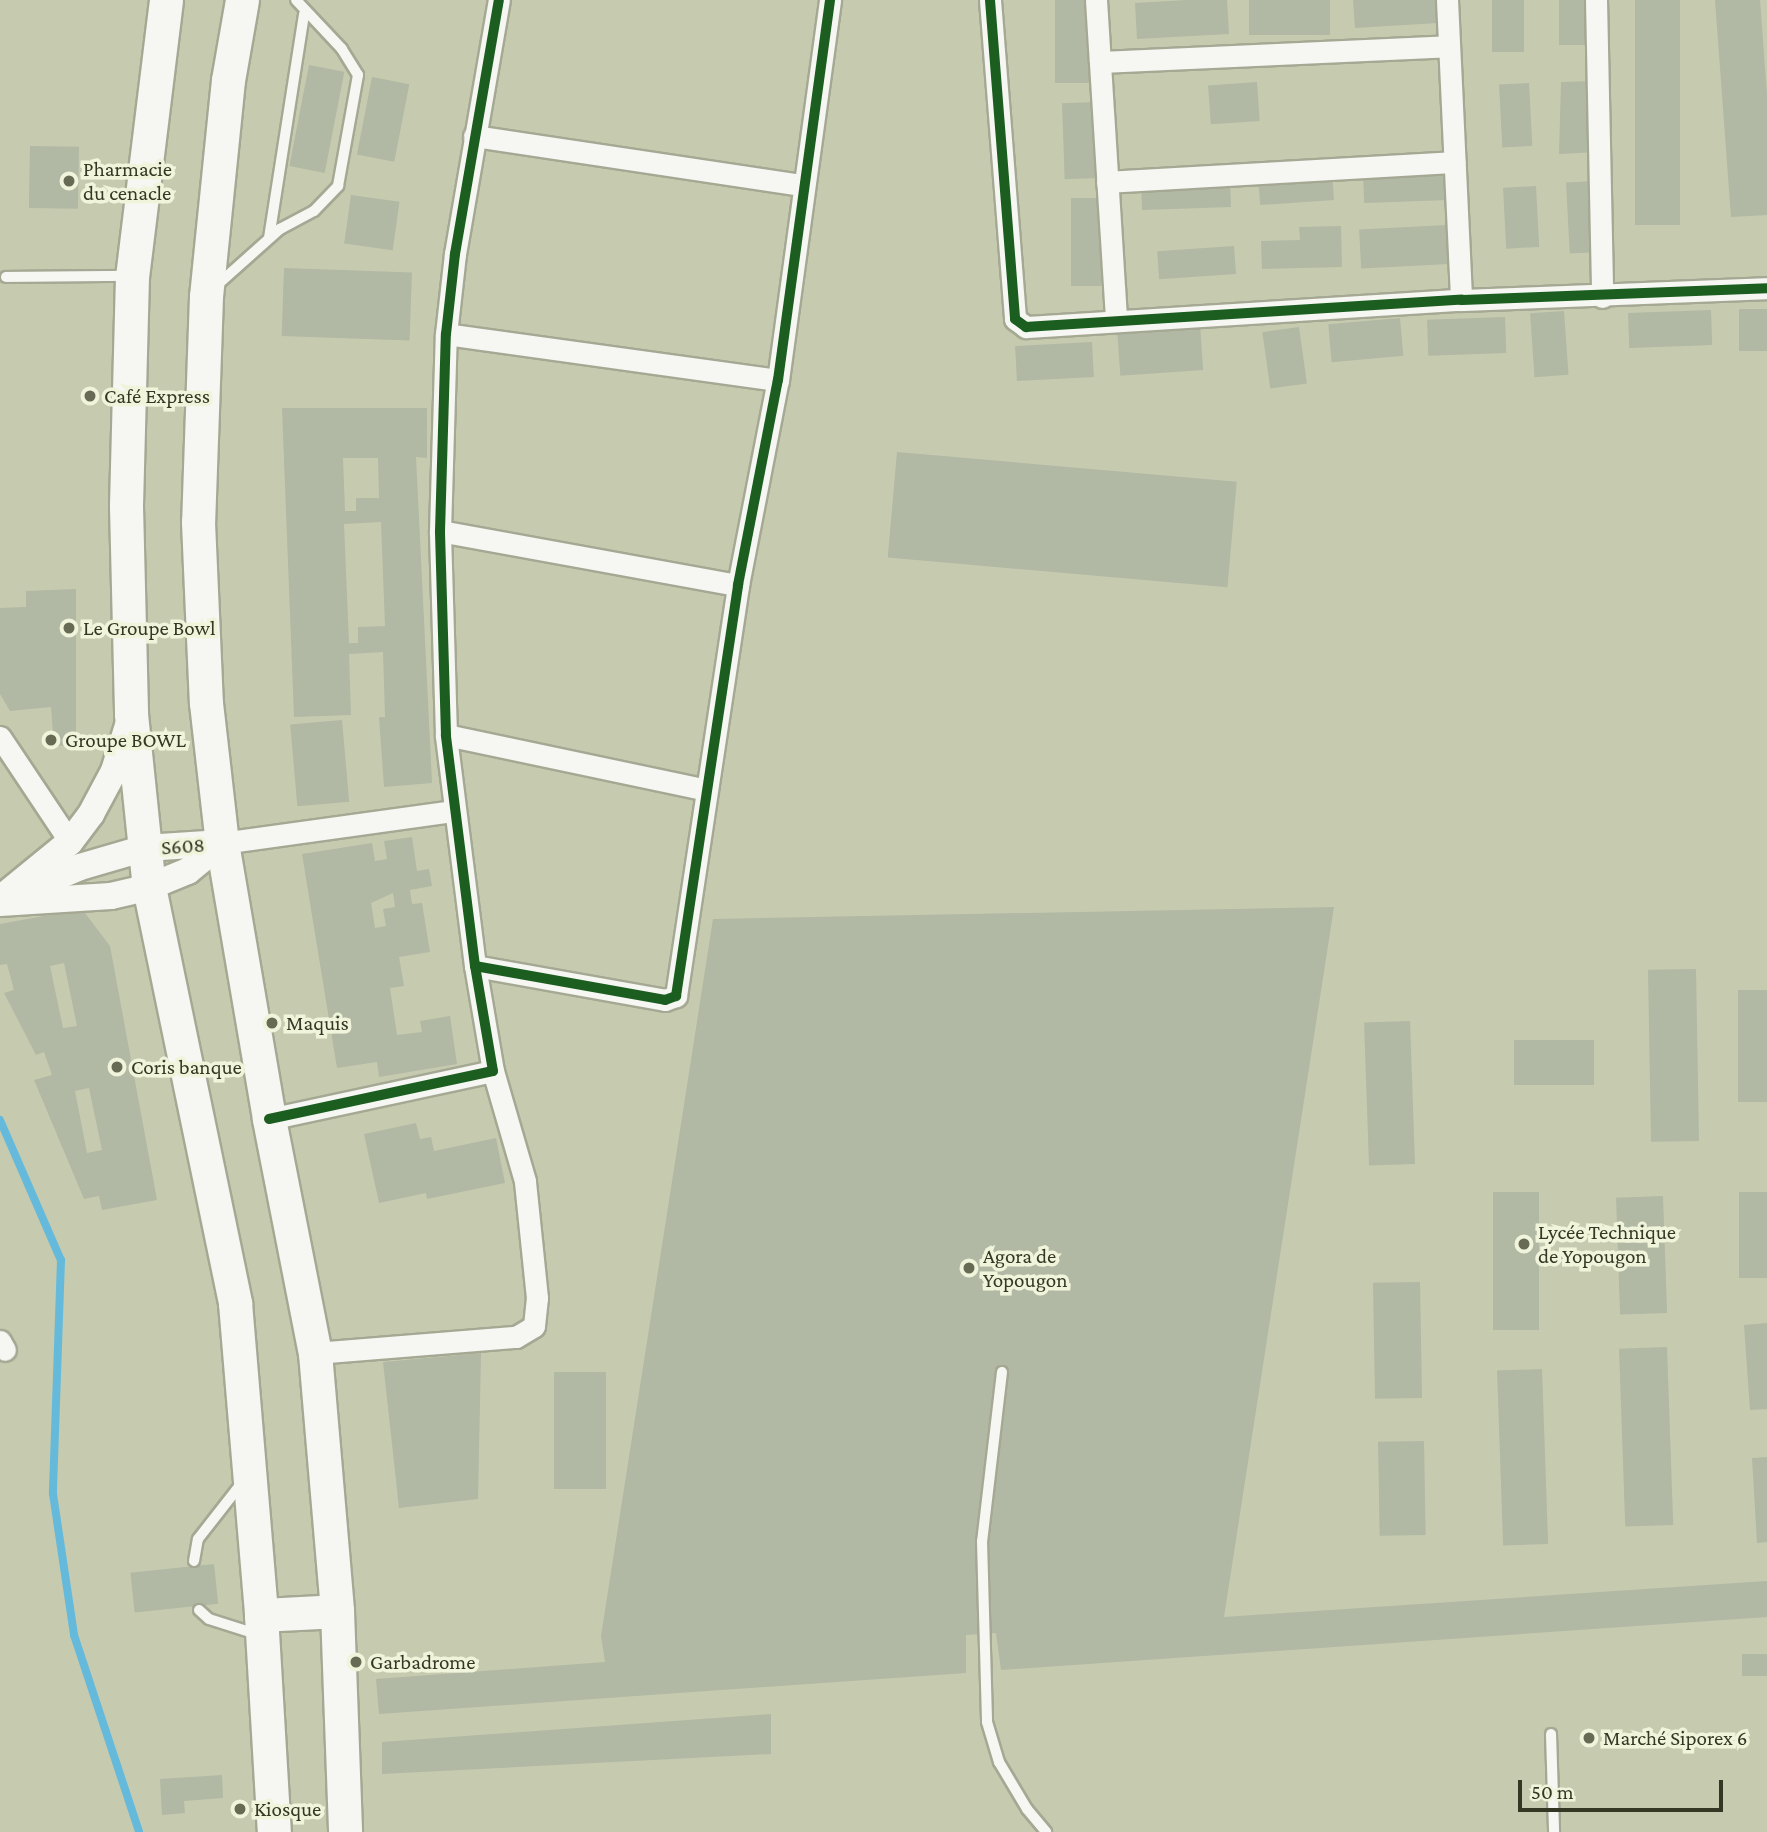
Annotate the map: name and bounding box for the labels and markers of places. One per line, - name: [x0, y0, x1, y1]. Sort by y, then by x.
- place label: Pharmacie du cenacle: [83, 156, 172, 206]
- marker: Pharmacie du cenacle: [61, 173, 77, 189]
- place label: Café Express: [104, 383, 210, 409]
- marker: Café Express: [82, 388, 98, 404]
- place label: Le Groupe Bowl: [83, 615, 216, 641]
- marker: Le Groupe Bowl: [61, 620, 77, 636]
- place label: Groupe BOWL: [65, 727, 186, 753]
- marker: Groupe BOWL: [43, 732, 59, 748]
- place label: Maquis: [286, 1010, 349, 1036]
- marker: Maquis: [264, 1015, 280, 1031]
- place label: Coris banque: [131, 1054, 242, 1080]
- marker: Coris banque: [109, 1059, 125, 1075]
- place label: Lycée Technique de Yopougon: [1538, 1219, 1676, 1269]
- marker: Lycée Technique de Yopougon: [1516, 1236, 1532, 1252]
- place label: Agora de Yopougon: [983, 1243, 1067, 1293]
- marker: Agora de Yopougon: [961, 1260, 977, 1276]
- place label: Garbadrome: [370, 1649, 475, 1675]
- marker: Garbadrome: [348, 1654, 364, 1670]
- place label: Marché Siporex 6: [1603, 1725, 1747, 1751]
- marker: Marché Siporex 6: [1581, 1730, 1597, 1746]
- place label: Kiosque: [254, 1796, 321, 1822]
- marker: Kiosque: [232, 1801, 248, 1817]

